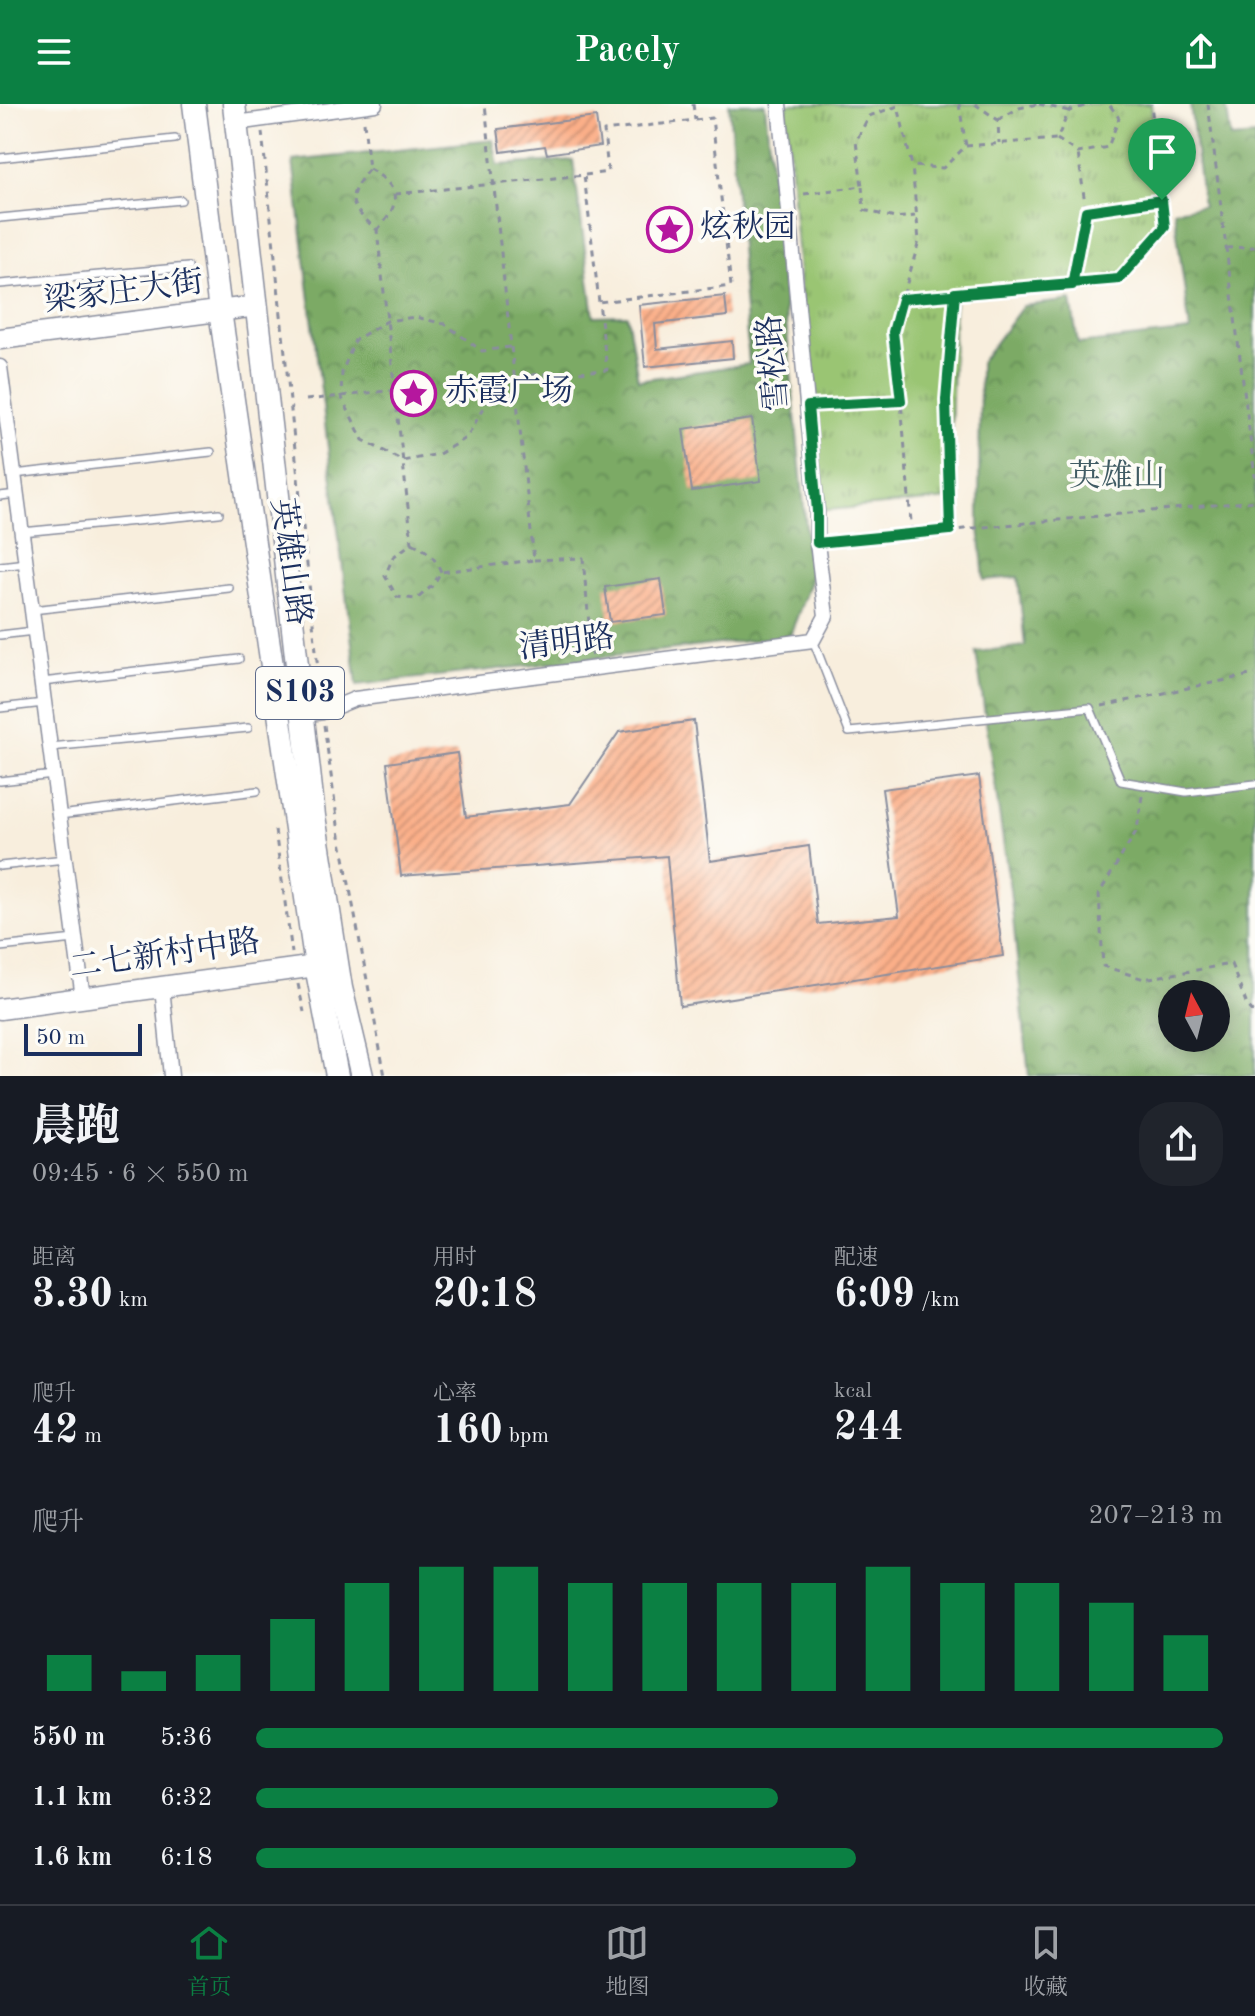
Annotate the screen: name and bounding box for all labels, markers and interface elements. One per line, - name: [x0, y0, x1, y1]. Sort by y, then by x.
- icon: menu: [32, 30, 76, 74]
- icon: share: [1179, 30, 1223, 74]
- text: Pacely: [575, 34, 680, 70]
- pin: [1128, 118, 1196, 200]
- icon: arrive: [1140, 130, 1184, 174]
- place icon: 炫秋园: [645, 205, 693, 253]
- place label: 炫秋园: [700, 209, 796, 245]
- street label: 梁家庄大街: [42, 264, 205, 319]
- street label: 雪松路: [752, 314, 795, 412]
- place icon: 赤霞广场: [390, 369, 438, 417]
- place label: 赤霞广场: [445, 374, 573, 409]
- park label: 英雄山: [1069, 459, 1165, 494]
- street label: 英雄山路: [264, 496, 317, 628]
- street label: 清明路: [517, 619, 617, 666]
- road number: S103: [256, 667, 344, 719]
- street label: 二七新村中路: [67, 924, 262, 985]
- north arrow: [1158, 980, 1230, 1052]
- map controls: [1158, 980, 1230, 1052]
- scale bar: [24, 1020, 142, 1056]
- text: 50 m: [36, 1027, 85, 1049]
- button: share: [1139, 1102, 1223, 1186]
- text: 晨跑: [32, 1106, 120, 1150]
- text: 09:45 · 6 × 550 m: [32, 1161, 249, 1187]
- text: 距离: [32, 1247, 76, 1269]
- text: 用时: [433, 1247, 477, 1269]
- text: 配速: [834, 1247, 878, 1269]
- text: 3.30: [32, 1276, 113, 1316]
- text: 20:18: [433, 1276, 537, 1316]
- text: 6:09: [834, 1276, 915, 1316]
- text: km: [113, 1289, 148, 1311]
- text: /km: [915, 1289, 960, 1311]
- text: kcal: [834, 1380, 872, 1402]
- text: 爬升: [32, 1383, 76, 1405]
- text: 心率: [433, 1383, 477, 1405]
- text: 244: [834, 1409, 904, 1449]
- text: 42: [32, 1412, 78, 1452]
- text: 160: [433, 1412, 503, 1452]
- text: m: [78, 1425, 102, 1447]
- text: bpm: [503, 1425, 549, 1447]
- text: 207–213 m: [1088, 1503, 1223, 1529]
- text: 爬升: [32, 1510, 84, 1536]
- text: 550 m: [32, 1725, 105, 1751]
- text: 5:36: [160, 1725, 213, 1751]
- text: 1.1 km: [32, 1785, 112, 1811]
- text: 6:32: [160, 1785, 213, 1811]
- text: 1.6 km: [32, 1845, 112, 1871]
- text: 6:18: [160, 1845, 213, 1871]
- tab: 首页: [187, 1921, 231, 2002]
- tab: 地图: [605, 1921, 650, 2002]
- tab: 收藏: [1024, 1921, 1068, 2002]

